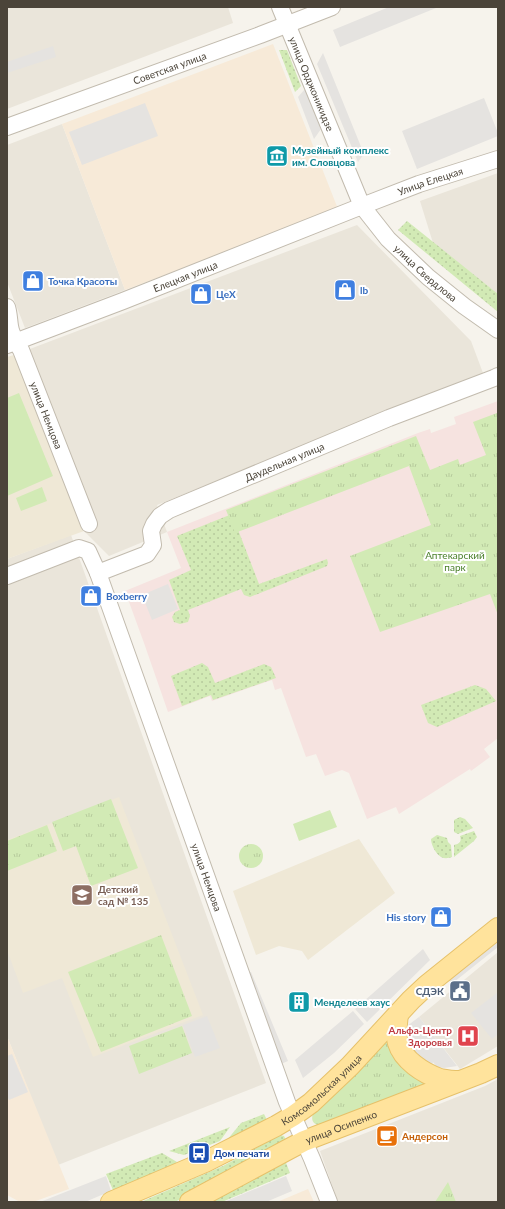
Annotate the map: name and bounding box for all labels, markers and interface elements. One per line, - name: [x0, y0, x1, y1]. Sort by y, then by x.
- street label: улица Орджоникидзе: [287, 35, 336, 133]
- street label: Советская улица: [131, 49, 208, 87]
- museum icon: Музейный комплекс им. Словцова: [264, 143, 290, 169]
- place label: Музейный комплекс им. Словцова: [292, 144, 389, 168]
- street label: Улица Елецкая: [396, 164, 464, 198]
- street label: улица Свердлова: [392, 242, 459, 304]
- street label: Елецкая улица: [151, 258, 219, 294]
- shop icon: Точка Красоты: [20, 268, 46, 294]
- place label: Точка Красоты: [48, 275, 117, 287]
- shop icon: lb: [332, 277, 358, 303]
- shop icon: ЦеХ: [188, 281, 214, 307]
- place label: lb: [360, 284, 368, 296]
- place label: ЦеХ: [216, 288, 236, 300]
- street label: улица Немцова: [28, 380, 65, 451]
- street label: Даудельная улица: [243, 440, 326, 484]
- park label: Аптекарский парк: [425, 549, 485, 573]
- shop icon: Boxberry: [78, 583, 104, 609]
- place label: Boxberry: [106, 590, 148, 602]
- street label: улица Немцова: [189, 842, 224, 913]
- school or university icon: Детский сад № 135: [69, 882, 95, 908]
- place label: Детский сад № 135: [98, 883, 148, 907]
- shop icon: His story: [428, 904, 454, 930]
- place label: His story: [386, 911, 427, 923]
- public building icon: СДЭК: [447, 978, 473, 1004]
- place label: СДЭК: [416, 985, 444, 997]
- building icon: Менделеев хаус: [286, 989, 312, 1015]
- place label: Менделеев хаус: [314, 996, 390, 1008]
- hospital icon: Альфа-Центр Здоровья: [455, 1023, 481, 1049]
- place label: Альфа-Центр Здоровья: [387, 1024, 452, 1048]
- street label: Комсомольская улица: [279, 1052, 364, 1128]
- street label: улица Осипенко: [304, 1108, 379, 1146]
- cafe icon: Андерсон: [374, 1123, 400, 1149]
- place label: Андерсон: [401, 1130, 448, 1142]
- bus stop icon: Дом печати: [186, 1140, 212, 1166]
- place label: Дом печати: [214, 1147, 270, 1159]

